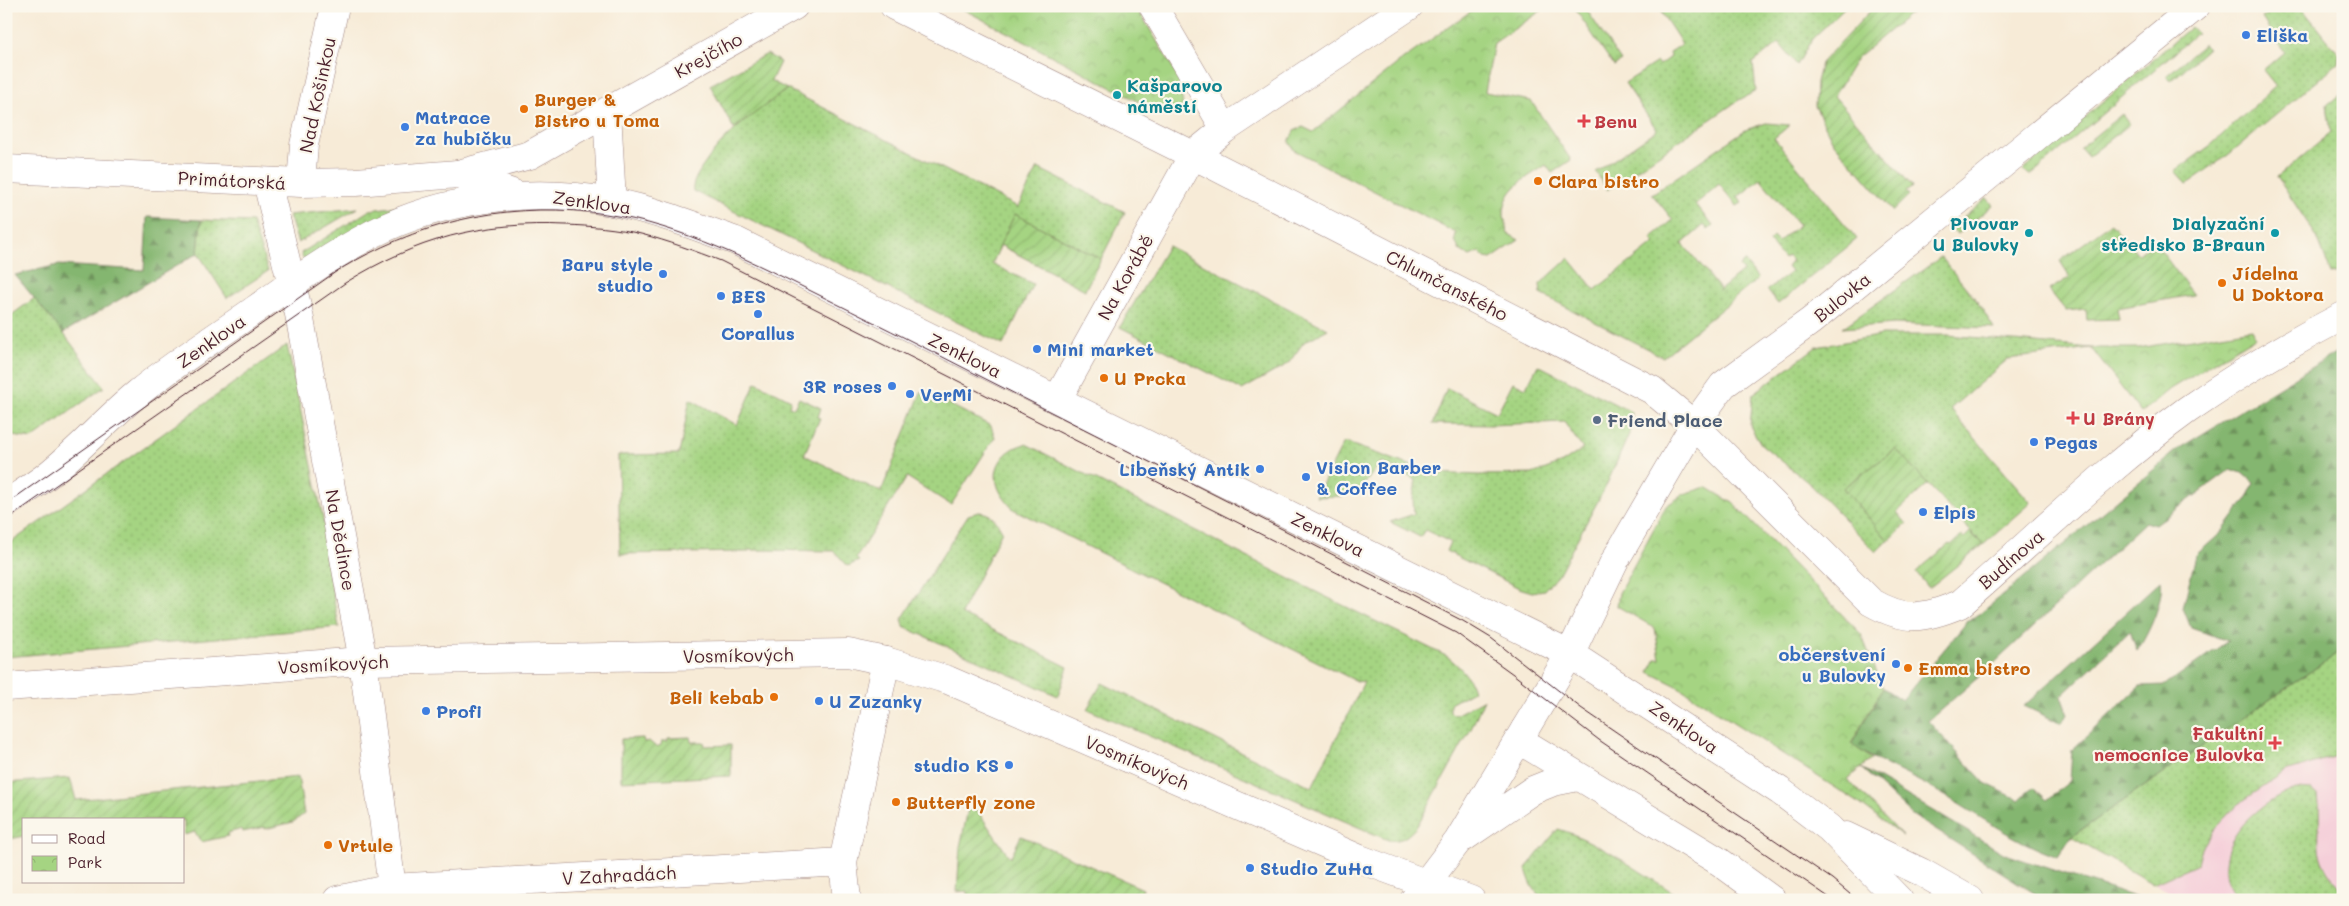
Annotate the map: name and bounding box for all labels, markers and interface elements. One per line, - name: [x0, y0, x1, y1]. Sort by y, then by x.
- place label: Eliška: [2256, 23, 2308, 47]
- street label: Krejčího: [670, 26, 747, 83]
- marker: Eliška: [2240, 29, 2252, 41]
- street label: Nad Košinkou: [293, 35, 341, 155]
- place label: Kašparovo náměstí: [1127, 73, 1222, 118]
- place label: Burger & Bistro u Toma: [534, 87, 660, 132]
- marker: Kašparovo náměstí: [1111, 89, 1123, 101]
- marker: Burger & Bistro u Toma: [518, 103, 530, 115]
- place label: Matrace za hubičku: [415, 105, 512, 150]
- place label: Benu: [1594, 109, 1638, 133]
- marker: Benu: [1578, 115, 1590, 127]
- marker: Matrace za hubičku: [399, 121, 411, 133]
- street label: Primátorská: [177, 165, 287, 195]
- place label: Clara bistro: [1548, 169, 1659, 193]
- marker: Clara bistro: [1532, 175, 1544, 187]
- street label: Zenklova: [551, 185, 633, 219]
- place label: Pivovar U Bulovky: [1932, 211, 2019, 256]
- place label: Dialyzační středisko B-Braun: [2101, 211, 2265, 256]
- marker: Pivovar U Bulovky: [2023, 227, 2035, 239]
- marker: Dialyzační středisko B-Braun: [2269, 227, 2281, 239]
- street label: Na Korábě: [1092, 230, 1158, 324]
- street label: Chlumčanského: [1382, 244, 1512, 326]
- place label: Baru style studio: [561, 252, 653, 297]
- place label: Jídelna U Doktora: [2232, 261, 2324, 306]
- street label: Bulovka: [1809, 267, 1875, 327]
- marker: Baru style studio: [657, 268, 669, 280]
- marker: Jídelna U Doktora: [2216, 277, 2228, 289]
- place label: BES: [731, 284, 766, 308]
- marker: BES: [715, 290, 727, 302]
- marker: Corallus: [752, 308, 764, 320]
- street label: Zenklova: [172, 309, 250, 373]
- place label: Corallus: [721, 321, 795, 345]
- street label: Zenklova: [924, 327, 1006, 383]
- place label: Mini market: [1047, 337, 1154, 361]
- marker: Mini market: [1031, 343, 1043, 355]
- place label: U Prcka: [1114, 366, 1186, 390]
- marker: U Prcka: [1098, 372, 1110, 384]
- place label: 3R roses: [803, 374, 882, 398]
- marker: 3R roses: [886, 380, 898, 392]
- place label: VerMi: [920, 382, 973, 406]
- marker: VerMi: [904, 388, 916, 400]
- place label: U Brány: [2083, 406, 2155, 430]
- place label: Friend Place: [1607, 408, 1723, 432]
- marker: U Brány: [2067, 412, 2079, 424]
- marker: Friend Place: [1591, 414, 1603, 426]
- place label: Pegas: [2044, 430, 2098, 454]
- marker: Pegas: [2028, 436, 2040, 448]
- place label: Vision Barber & Coffee: [1316, 455, 1441, 500]
- place label: Libeňský Antik: [1119, 457, 1250, 481]
- marker: Libeňský Antik: [1254, 463, 1266, 475]
- marker: Vision Barber & Coffee: [1300, 471, 1312, 483]
- street label: Na Dědince: [320, 487, 362, 593]
- place label: Elpis: [1933, 500, 1976, 524]
- street label: Zenklova: [1287, 506, 1369, 562]
- marker: Elpis: [1917, 506, 1929, 518]
- street label: Budínova: [1973, 524, 2049, 594]
- street label: Vosmíkových: [682, 642, 794, 668]
- place label: občerstvení u Bulovky: [1779, 642, 1886, 687]
- street label: Vosmíkových: [277, 649, 389, 679]
- place label: Emma bistro: [1918, 656, 2031, 680]
- marker: občerstvení u Bulovky: [1890, 658, 1902, 670]
- marker: Emma bistro: [1902, 662, 1914, 674]
- place label: Beli kebab: [669, 685, 764, 709]
- place label: U Zuzanky: [829, 689, 923, 713]
- marker: Beli kebab: [768, 691, 780, 703]
- marker: U Zuzanky: [813, 695, 825, 707]
- street label: Zenklova: [1645, 695, 1723, 759]
- place label: Profi: [436, 699, 482, 723]
- marker: Profi: [420, 705, 432, 717]
- place label: Fakultní nemocnice Bulovka: [2094, 721, 2264, 766]
- street label: Vosmíkových: [1081, 729, 1193, 795]
- marker: Fakultní nemocnice Bulovka: [2268, 736, 2282, 750]
- place label: studio KS: [914, 753, 999, 777]
- marker: studio KS: [1003, 759, 1015, 771]
- place label: Butterfly zone: [906, 790, 1036, 814]
- marker: Butterfly zone: [890, 796, 902, 808]
- legend: [22, 818, 185, 884]
- text: Road: [68, 828, 105, 848]
- place label: Vrtule: [338, 833, 393, 857]
- marker: Vrtule: [322, 839, 334, 851]
- text: Park: [68, 852, 102, 872]
- place label: Studio ZuHa: [1260, 856, 1373, 880]
- street label: V Zahradách: [561, 860, 677, 890]
- marker: Studio ZuHa: [1244, 862, 1256, 874]

